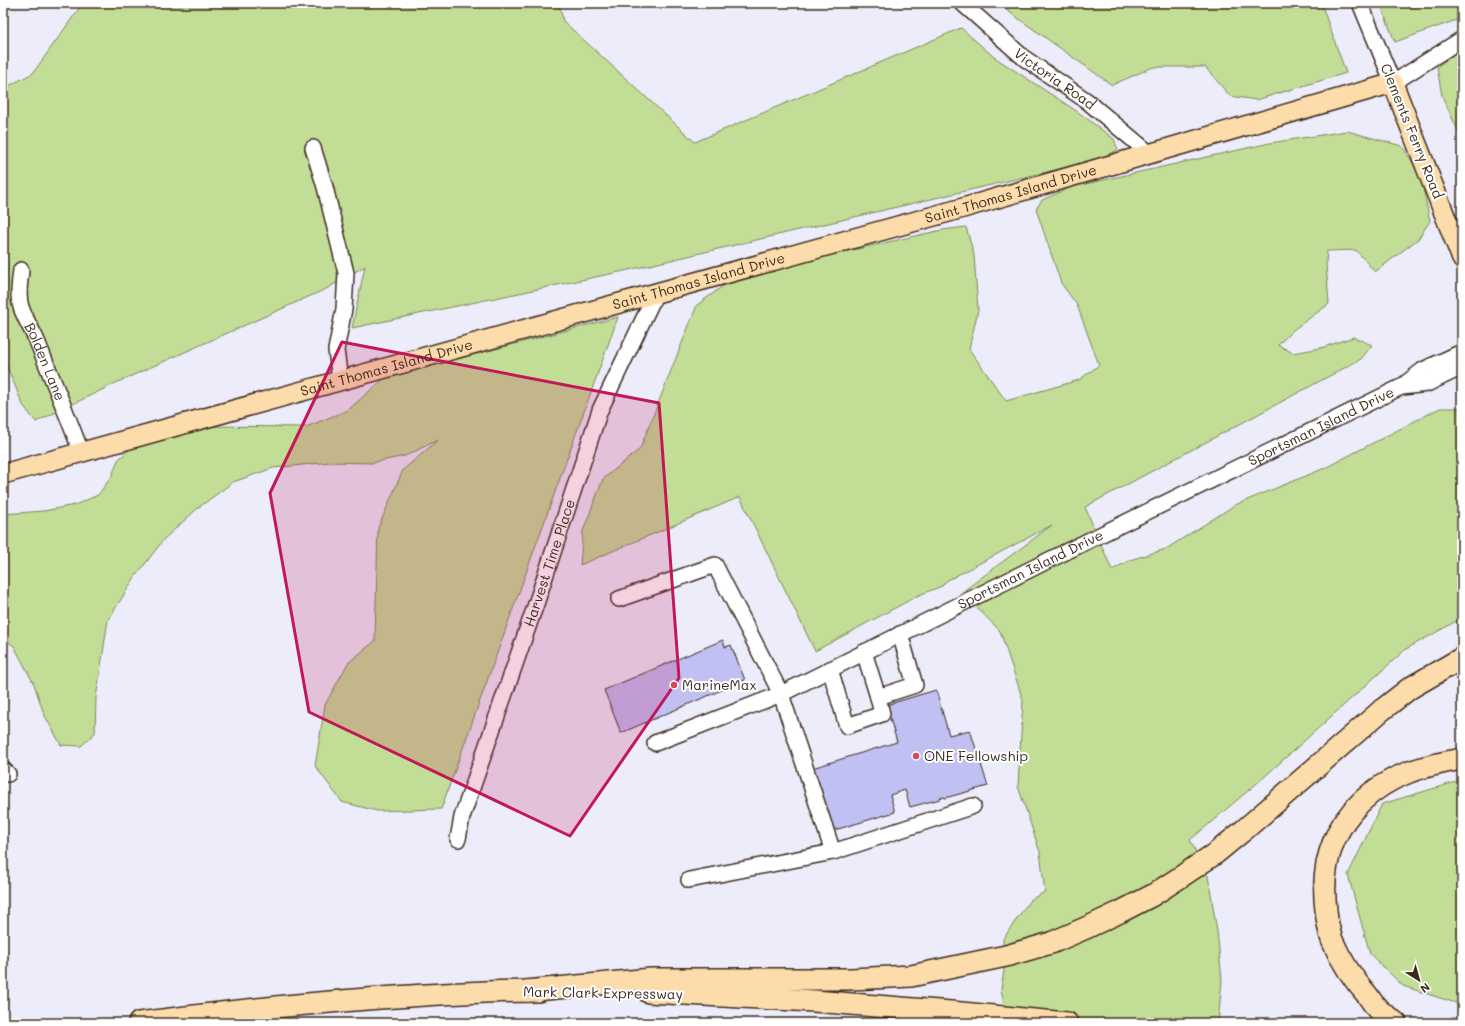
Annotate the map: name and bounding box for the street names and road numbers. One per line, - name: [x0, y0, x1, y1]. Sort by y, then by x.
- street label: Victoria Road: [1010, 43, 1100, 113]
- street label: Clements Ferry Road: [1377, 60, 1448, 201]
- street label: Saint Thomas Island Drive: [923, 160, 1099, 227]
- street label: Saint Thomas Island Drive: [610, 248, 787, 314]
- street label: Bolden Lane: [20, 319, 70, 403]
- street label: Saint Thomas Island Drive: [298, 334, 475, 400]
- street label: Sportsman Island Drive: [1245, 382, 1397, 470]
- street label: Harvest Time Place: [519, 497, 579, 629]
- street label: Sportsman Island Drive: [954, 525, 1106, 613]
- street label: Mark Clark Expressway: [523, 982, 683, 1003]

